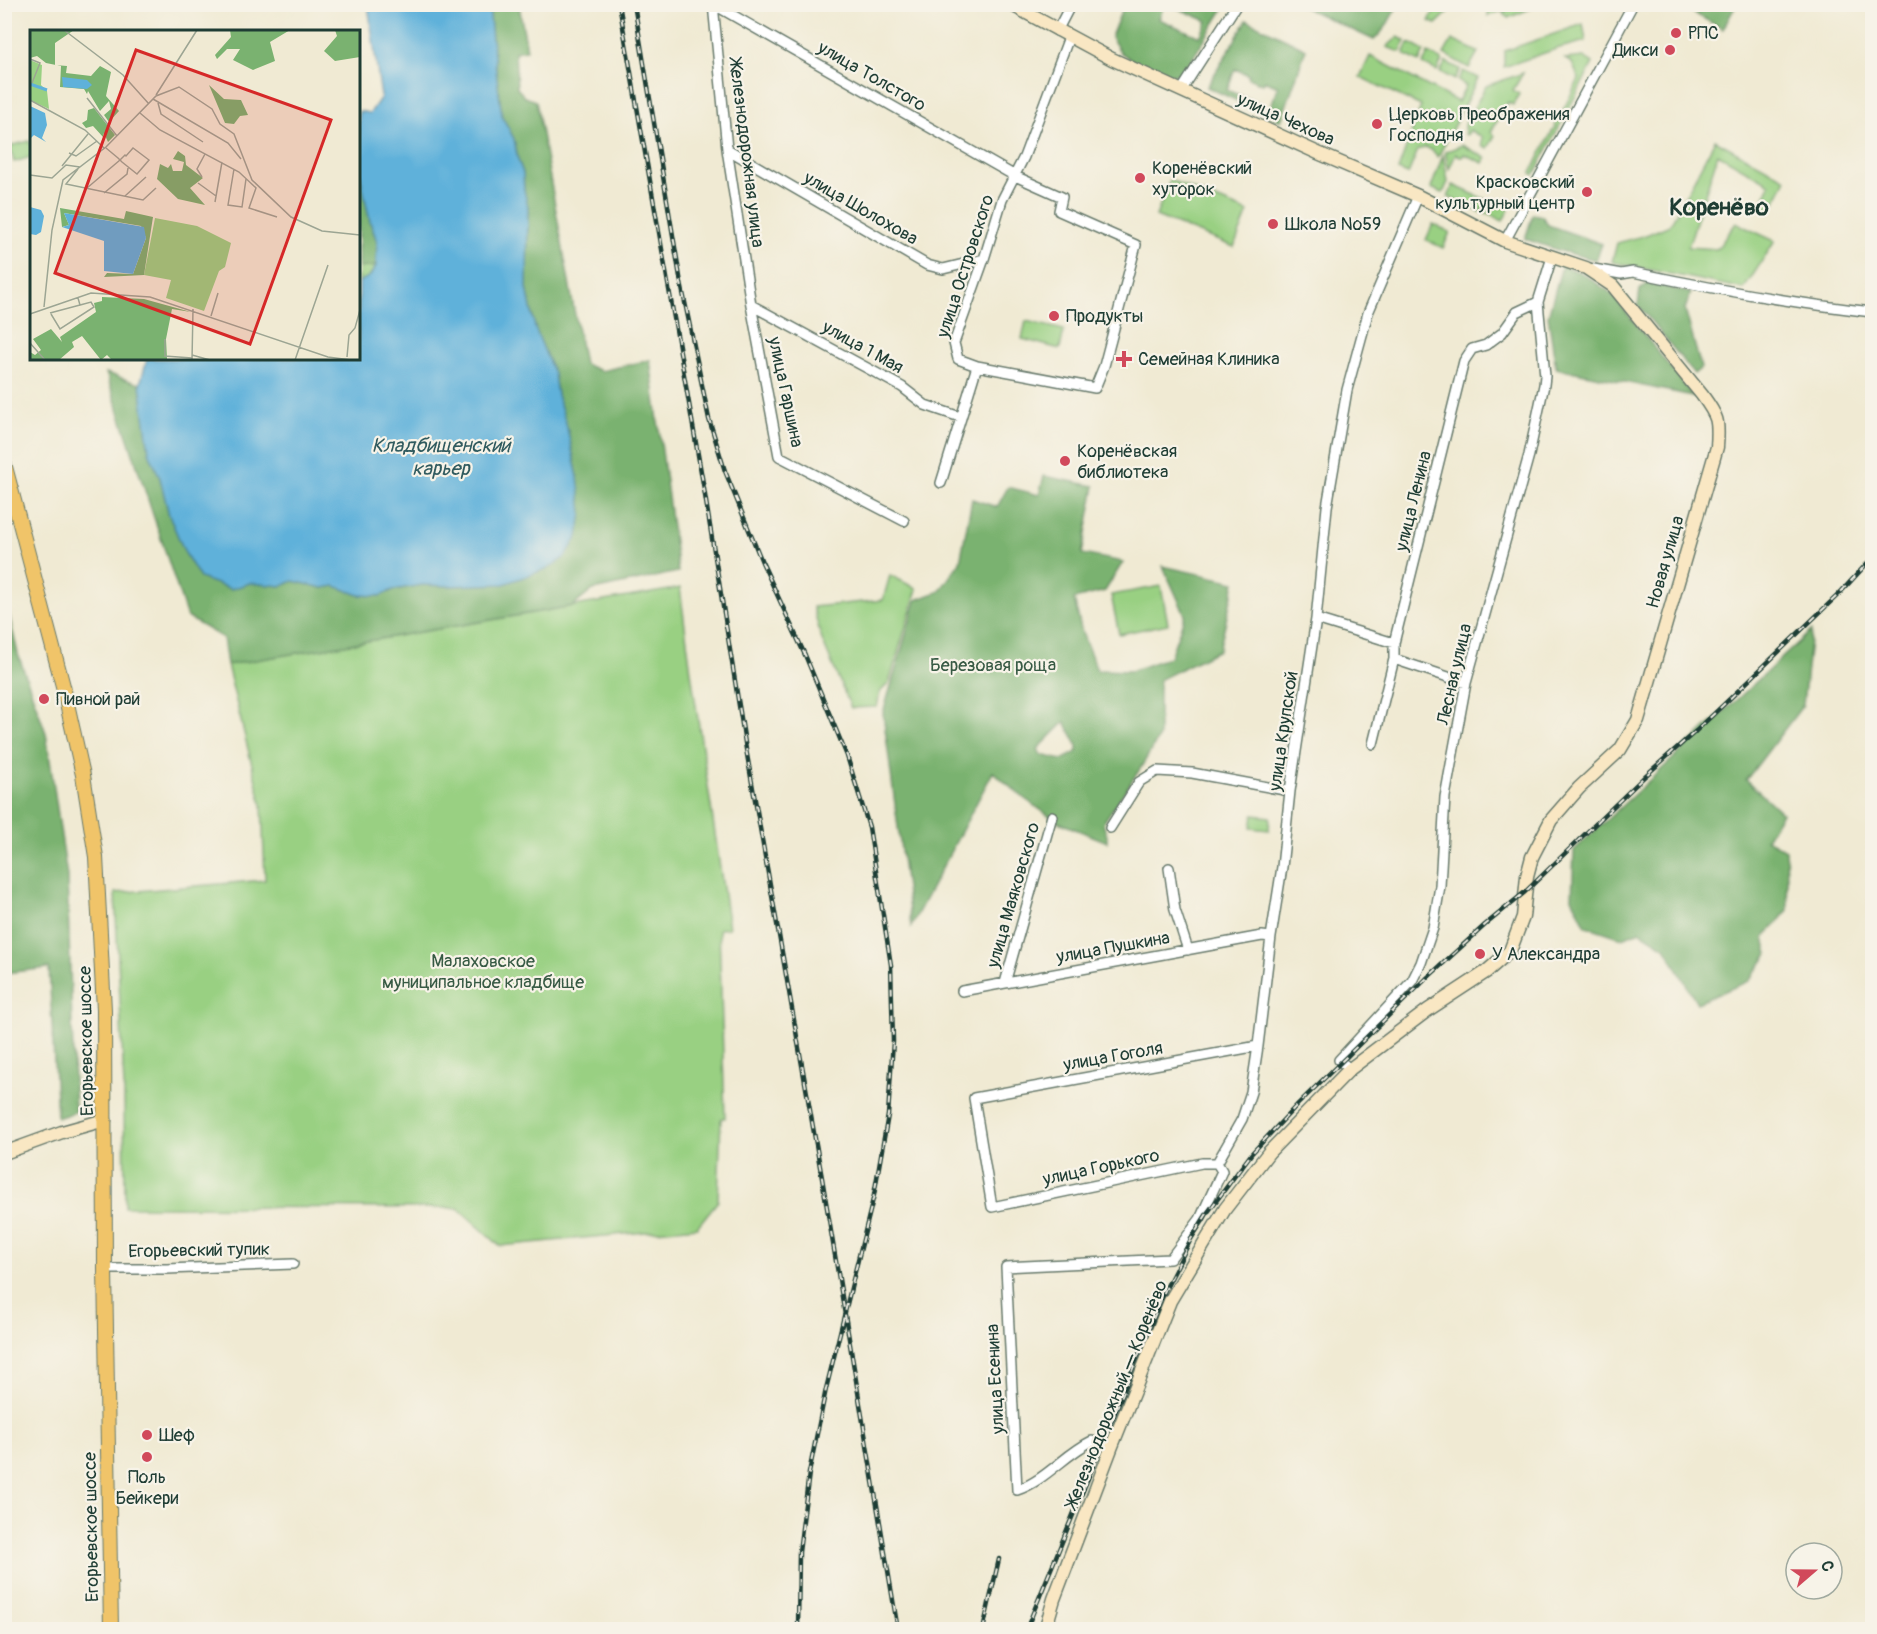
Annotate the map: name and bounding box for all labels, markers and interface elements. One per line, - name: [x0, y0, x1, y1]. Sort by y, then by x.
- place label: РПС: [1688, 22, 1719, 45]
- marker: РПС: [1669, 26, 1683, 40]
- inset map: [30, 30, 360, 360]
- street label: улица Толстого: [813, 36, 930, 117]
- place label: Дикси: [1612, 39, 1658, 62]
- marker: Дикси: [1663, 43, 1677, 57]
- street label: Железнодорожная улица: [723, 54, 769, 249]
- street label: улица Чехова: [1233, 87, 1338, 151]
- place label: Церковь Преображения Господня: [1389, 103, 1570, 147]
- marker: Церковь Преображения Господня: [1370, 117, 1384, 131]
- place label: Коренёвский хуторок: [1152, 157, 1252, 201]
- street label: улица Шолохова: [799, 166, 922, 250]
- marker: Коренёвский хуторок: [1133, 171, 1147, 185]
- place label: Красковский культурный центр: [1435, 171, 1575, 215]
- marker: Красковский культурный центр: [1580, 185, 1594, 199]
- street label: улица Островского: [931, 191, 1000, 341]
- district label: Коренёво: [1669, 193, 1769, 222]
- place label: Школа №59: [1285, 213, 1381, 236]
- marker: Школа №59: [1266, 217, 1280, 231]
- place label: Продукты: [1066, 305, 1143, 328]
- marker: Продукты: [1047, 309, 1061, 323]
- street label: улица 1 Мая: [817, 315, 907, 379]
- street label: улица Гаршина: [762, 334, 808, 449]
- place label: Семейная Клиника: [1138, 348, 1280, 371]
- marker: Семейная Клиника: [1115, 350, 1133, 368]
- water label: Кладбищенский карьер: [372, 433, 512, 481]
- place label: Коренёвская библиотека: [1077, 440, 1177, 484]
- street label: улица Ленина: [1390, 448, 1437, 555]
- marker: Коренёвская библиотека: [1058, 454, 1072, 468]
- street label: Новая улица: [1641, 513, 1690, 611]
- street label: Лесная улица: [1431, 621, 1477, 728]
- park label: Березовая роща: [930, 654, 1056, 677]
- street label: улица Крупской: [1264, 669, 1303, 794]
- place label: Пивной рай: [56, 688, 140, 711]
- marker: Пивной рай: [37, 692, 51, 706]
- street label: улица Маяковского: [981, 819, 1045, 971]
- street label: улица Пушкина: [1054, 926, 1172, 969]
- place label: У Александра: [1492, 943, 1600, 966]
- marker: У Александра: [1473, 947, 1487, 961]
- park label: Малаховское муниципальное кладбище: [382, 950, 584, 994]
- street label: Егорьевское шоссе: [74, 966, 99, 1116]
- street label: улица Гоголя: [1060, 1036, 1165, 1077]
- street label: улица Горького: [1040, 1144, 1162, 1191]
- street label: Егорьевский тупик: [128, 1238, 270, 1263]
- street label: Железнодорожный — Коренёво: [1059, 1277, 1173, 1514]
- street label: улица Есенина: [981, 1323, 1010, 1436]
- place label: Шеф: [159, 1424, 195, 1447]
- marker: Шеф: [140, 1428, 154, 1442]
- marker: Поль Бейкери: [140, 1450, 154, 1464]
- street label: Егорьевское шоссе: [79, 1452, 104, 1602]
- place label: Поль Бейкери: [116, 1466, 178, 1510]
- north arrow: [1784, 1541, 1844, 1601]
- text: С: [1816, 1558, 1838, 1574]

